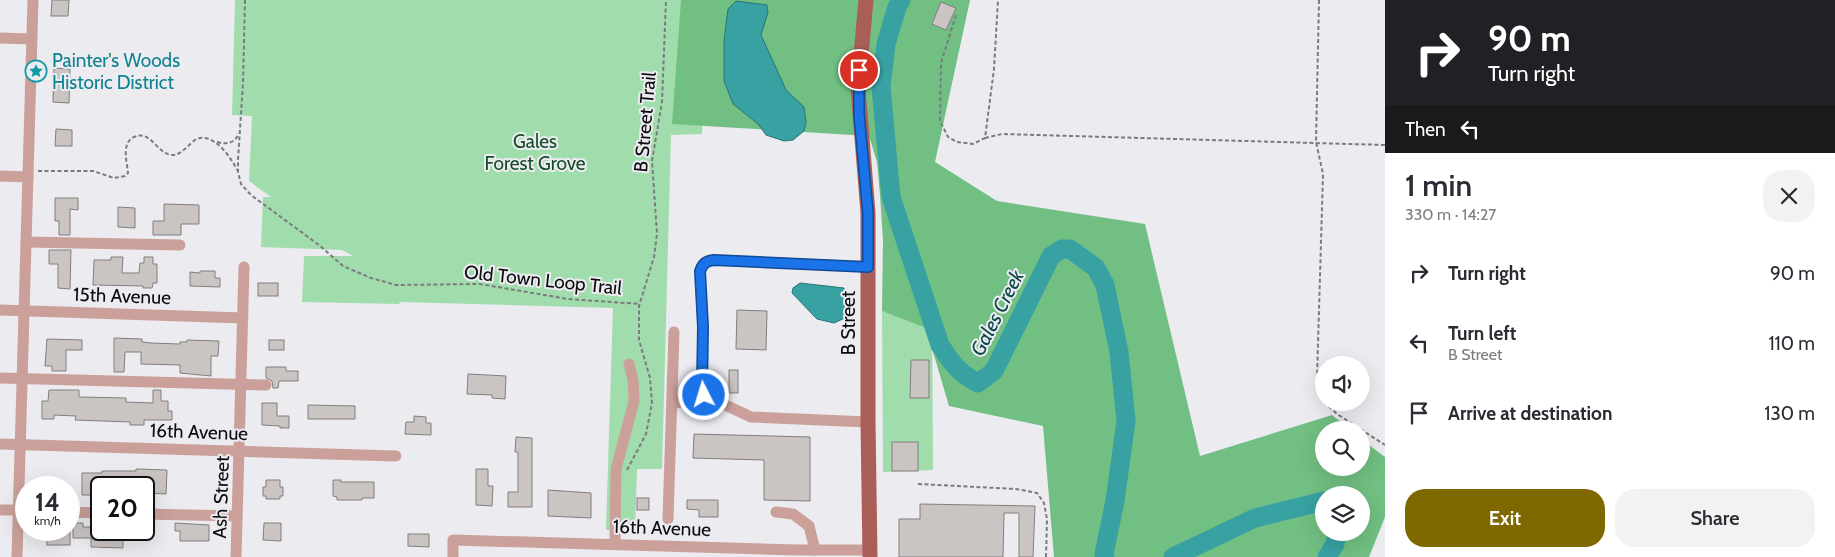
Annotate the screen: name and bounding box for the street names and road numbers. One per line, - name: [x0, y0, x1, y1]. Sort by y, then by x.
- street label: B Street Trail: [629, 70, 661, 173]
- street label: Old Town Loop Trail: [463, 260, 623, 300]
- street label: 15th Avenue: [73, 283, 171, 309]
- street label: B Street: [837, 290, 860, 355]
- street label: 16th Avenue: [150, 419, 249, 445]
- street label: Ash Street: [208, 455, 234, 539]
- street label: 16th Avenue: [613, 515, 712, 541]

